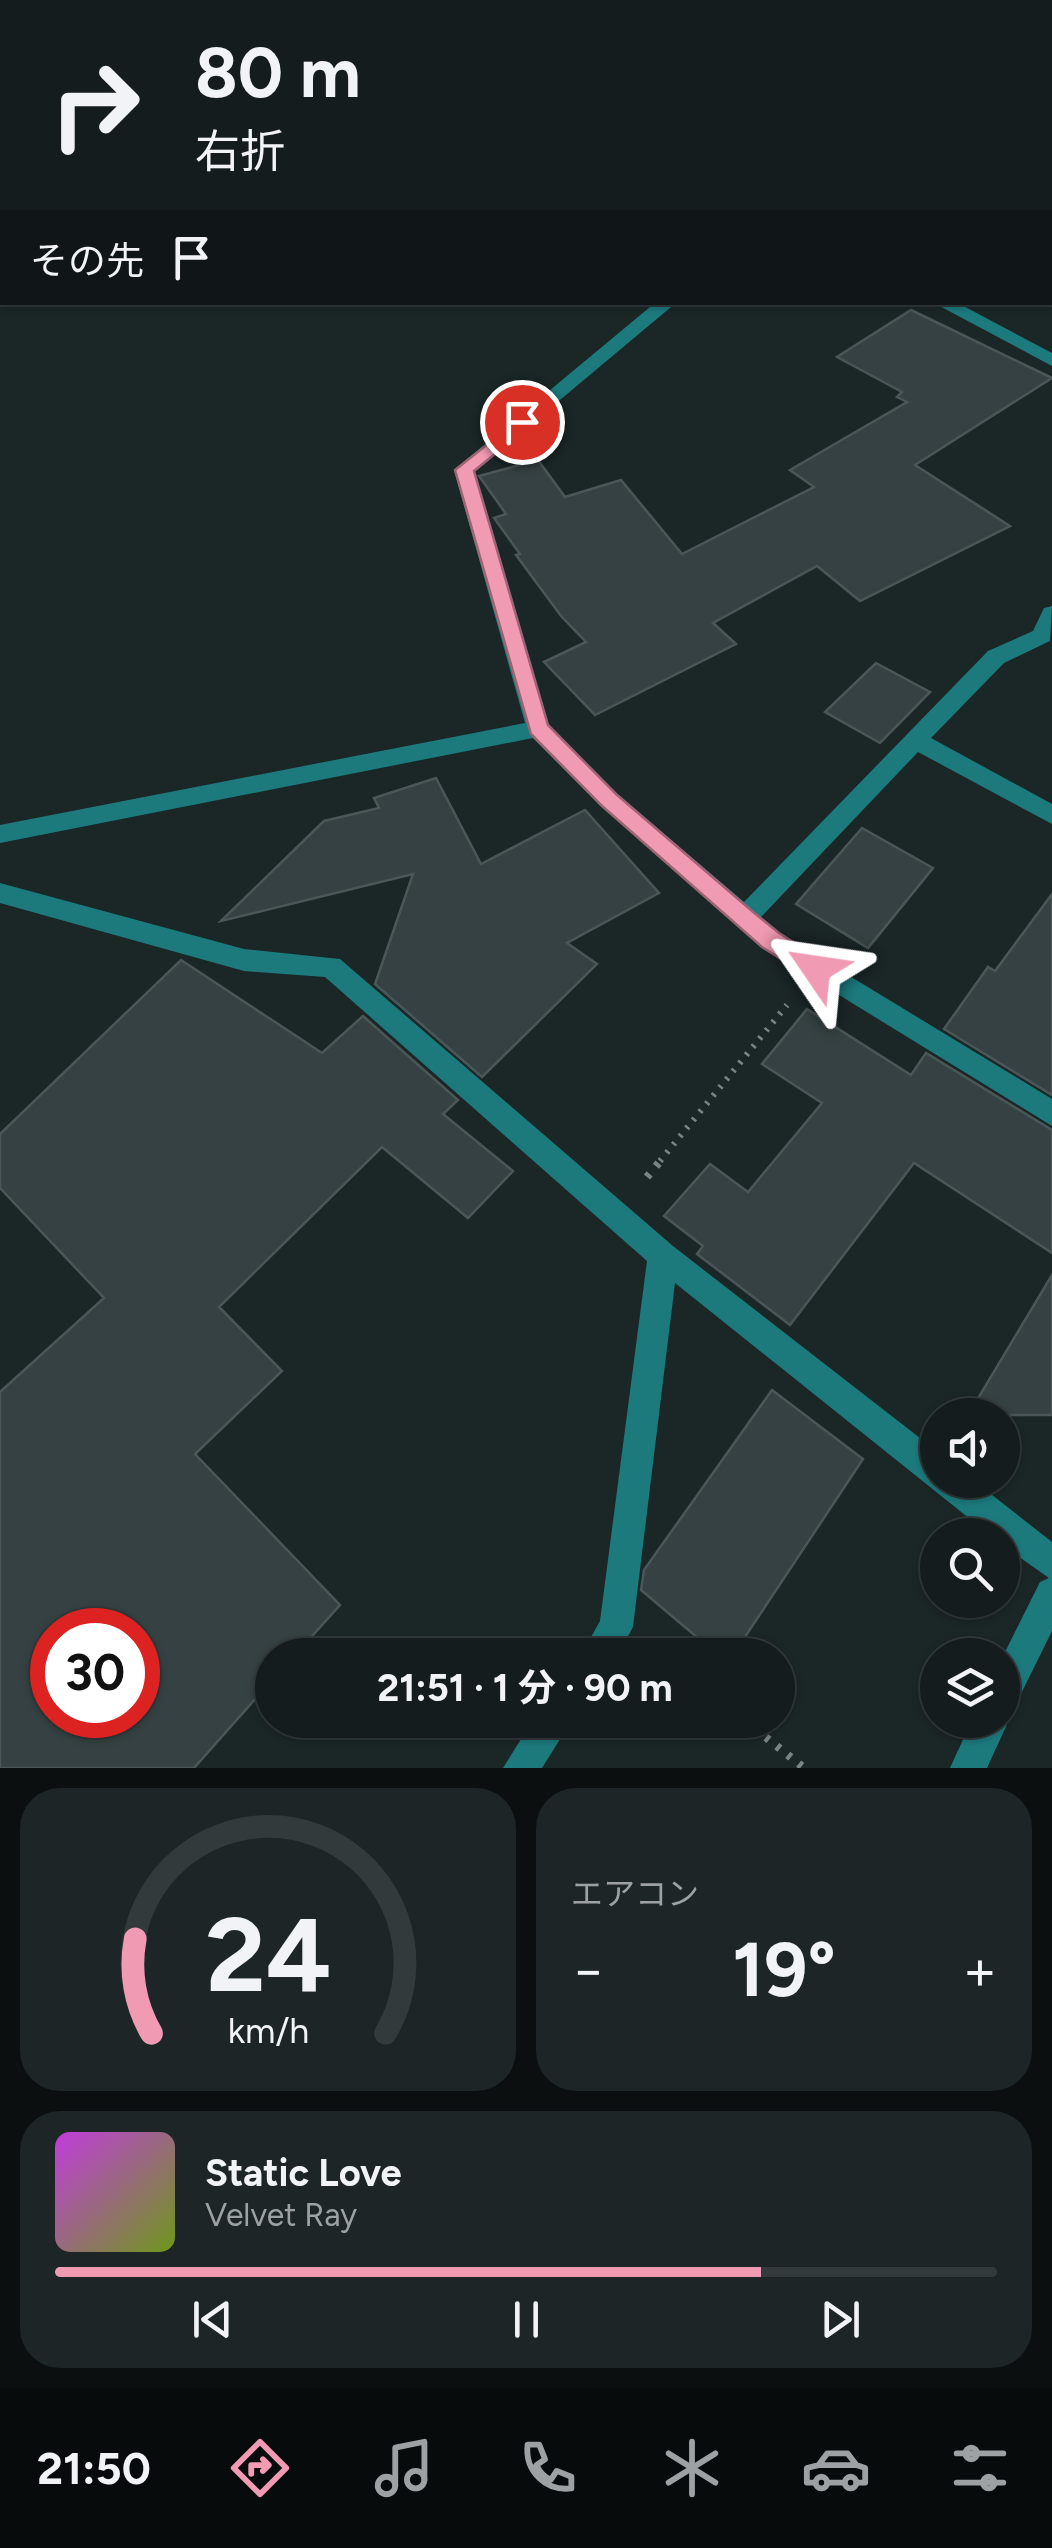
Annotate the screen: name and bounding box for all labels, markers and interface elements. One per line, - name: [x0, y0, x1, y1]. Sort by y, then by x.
- text: 80 m: [195, 30, 361, 115]
- icon: right: [30, 40, 160, 170]
- text: 右折: [195, 124, 285, 178]
- icon: arrive: [164, 230, 219, 285]
- text: その先: [30, 238, 144, 284]
- pin: [480, 380, 565, 465]
- icon: arrive: [495, 395, 550, 450]
- position arrow: [764, 917, 868, 1021]
- map controls: [920, 1398, 1020, 1738]
- button: sound: [920, 1398, 1020, 1498]
- button: search: [920, 1518, 1020, 1618]
- speed limit sign: 30: [30, 1608, 160, 1738]
- button: layers: [920, 1638, 1020, 1738]
- text: 21:51 · 1 分 · 90 m: [377, 1665, 673, 1711]
- text: エアコン: [571, 1875, 699, 1913]
- text: 24: [205, 1892, 331, 2017]
- text: 19°: [732, 1925, 836, 2015]
- text: −: [571, 1937, 605, 2003]
- text: +: [963, 1937, 997, 2003]
- text: km/h: [227, 2009, 309, 2052]
- text: Static Love: [205, 2150, 402, 2196]
- text: Velvet Ray: [205, 2196, 357, 2234]
- icon: previous: [185, 2292, 240, 2347]
- icon: pause: [499, 2292, 554, 2347]
- icon: next: [813, 2292, 868, 2347]
- icon: directions: [225, 2433, 295, 2503]
- icon: music: [369, 2433, 439, 2503]
- icon: phone: [513, 2433, 583, 2503]
- icon: climate: [657, 2433, 727, 2503]
- icon: car: [801, 2433, 871, 2503]
- icon: filters: [945, 2433, 1015, 2503]
- text: 21:50: [37, 2441, 151, 2495]

